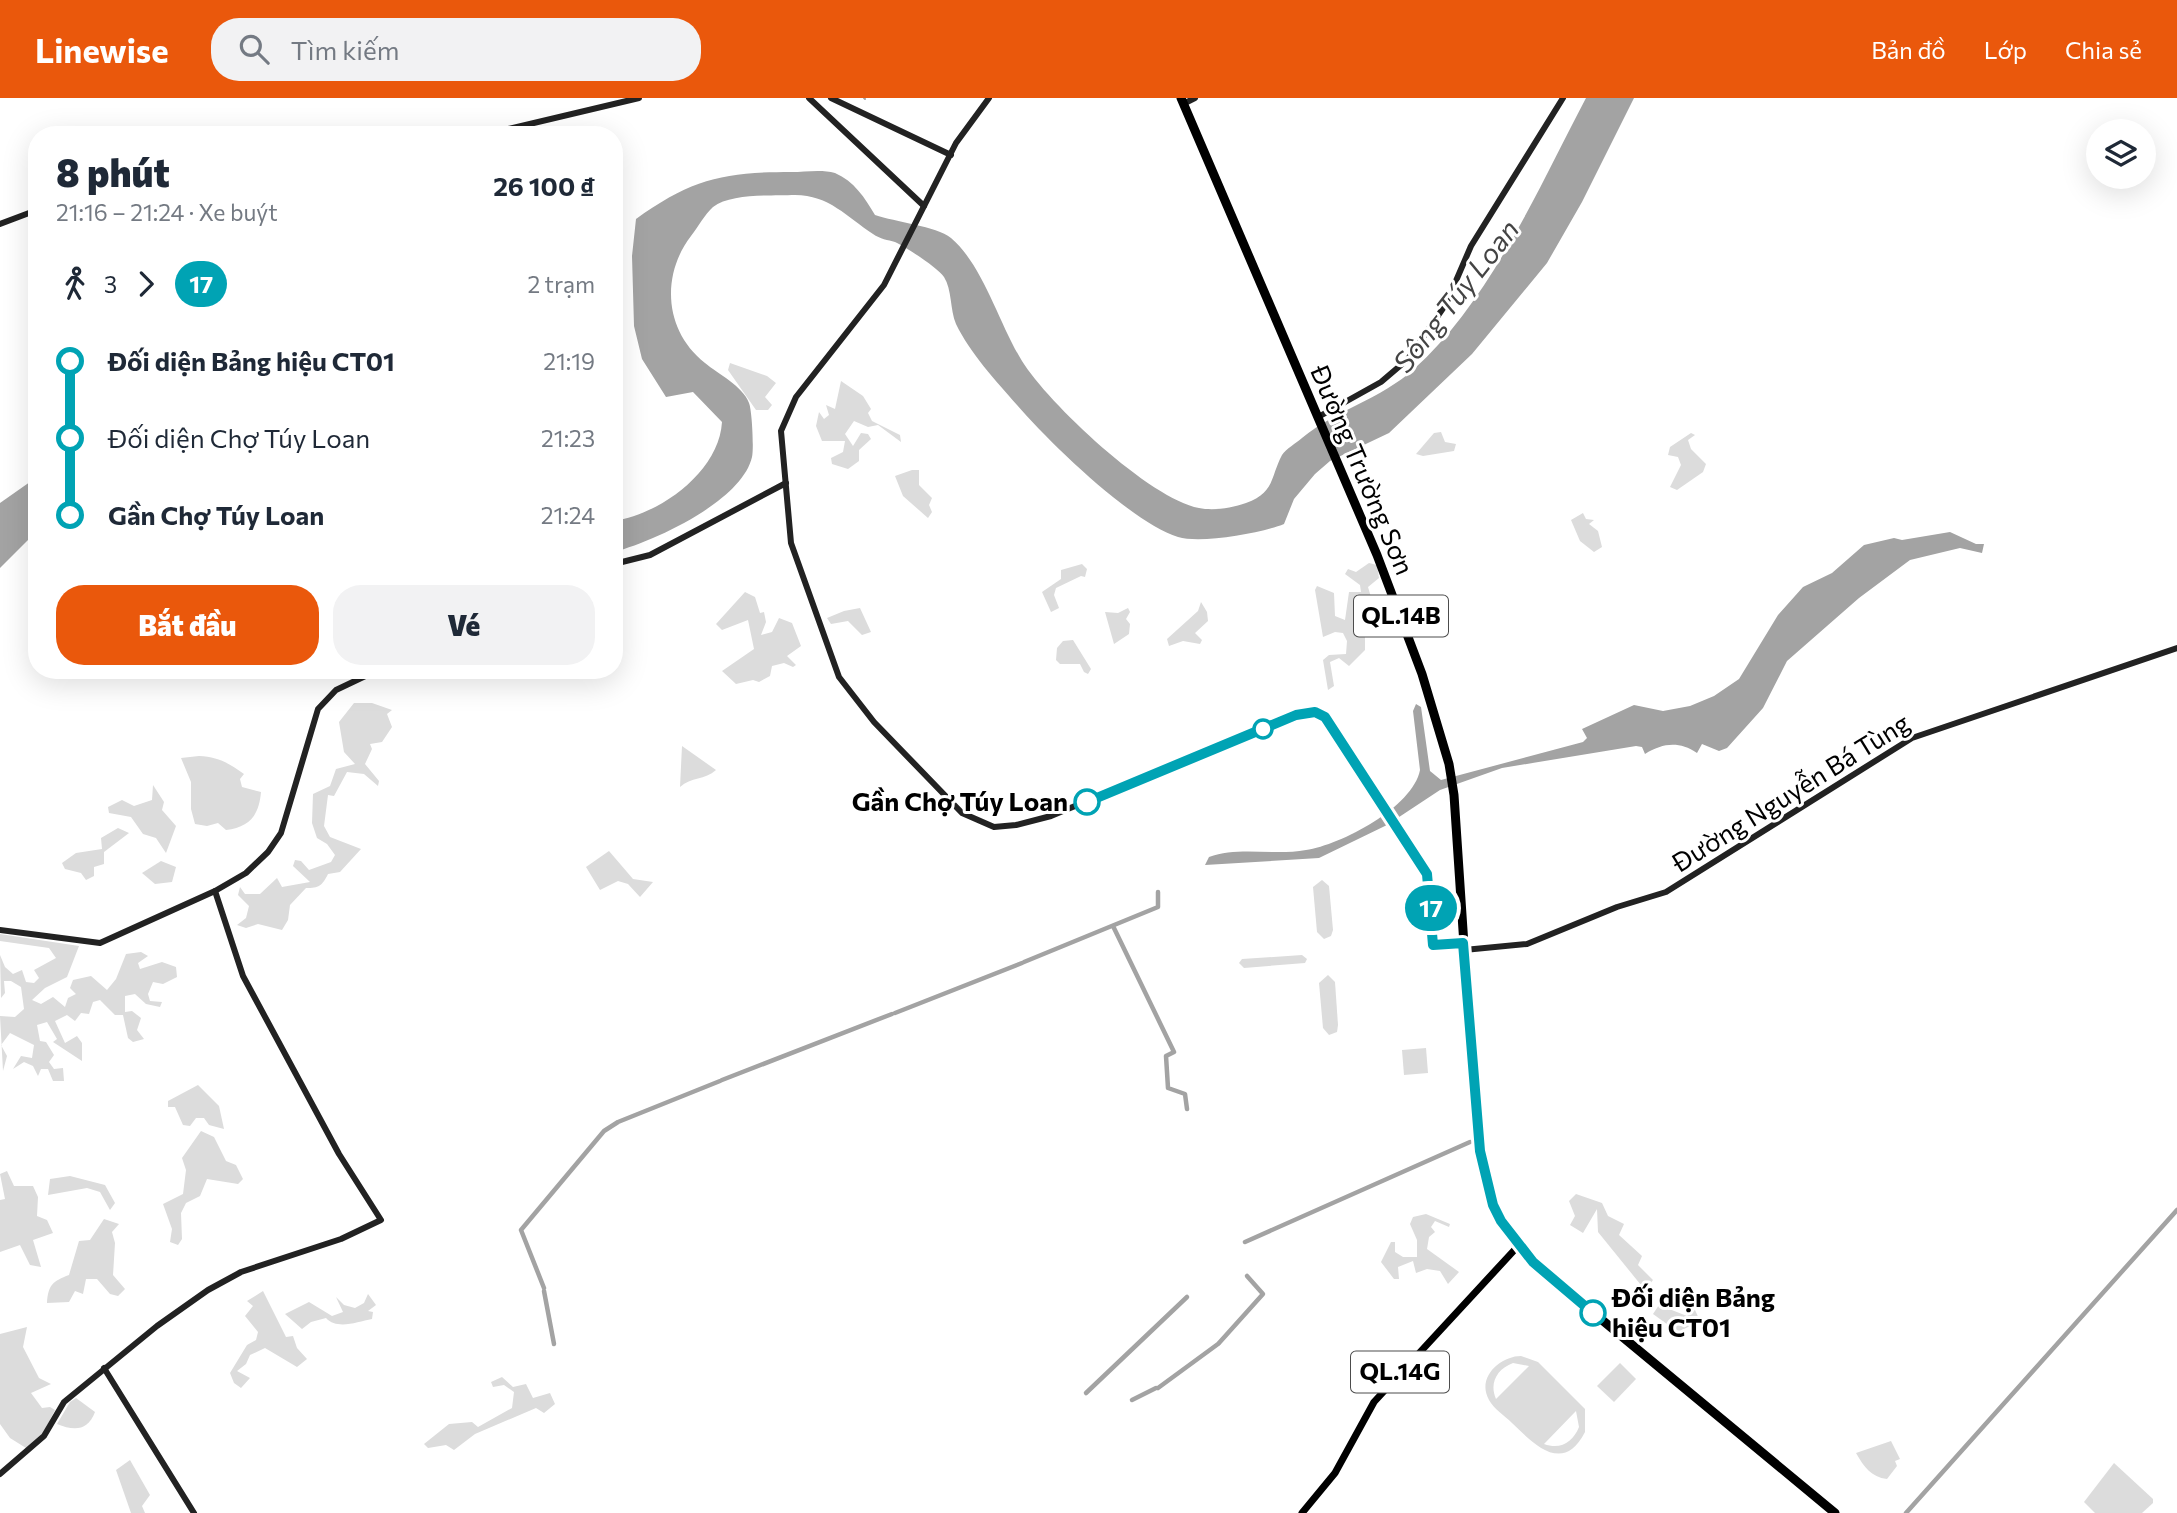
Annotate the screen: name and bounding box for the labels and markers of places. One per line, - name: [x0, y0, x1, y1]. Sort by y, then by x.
- unlabelled marker: [1253, 719, 1273, 739]
- place label: Gần Chợ Túy Loan: [852, 785, 1068, 817]
- marker: Gần Chợ Túy Loan: [1074, 789, 1100, 815]
- place label: Đối diện Bảng hiệu CT01: [1611, 1281, 1775, 1343]
- marker: Đối diện Bảng hiệu CT01: [1580, 1300, 1606, 1326]

